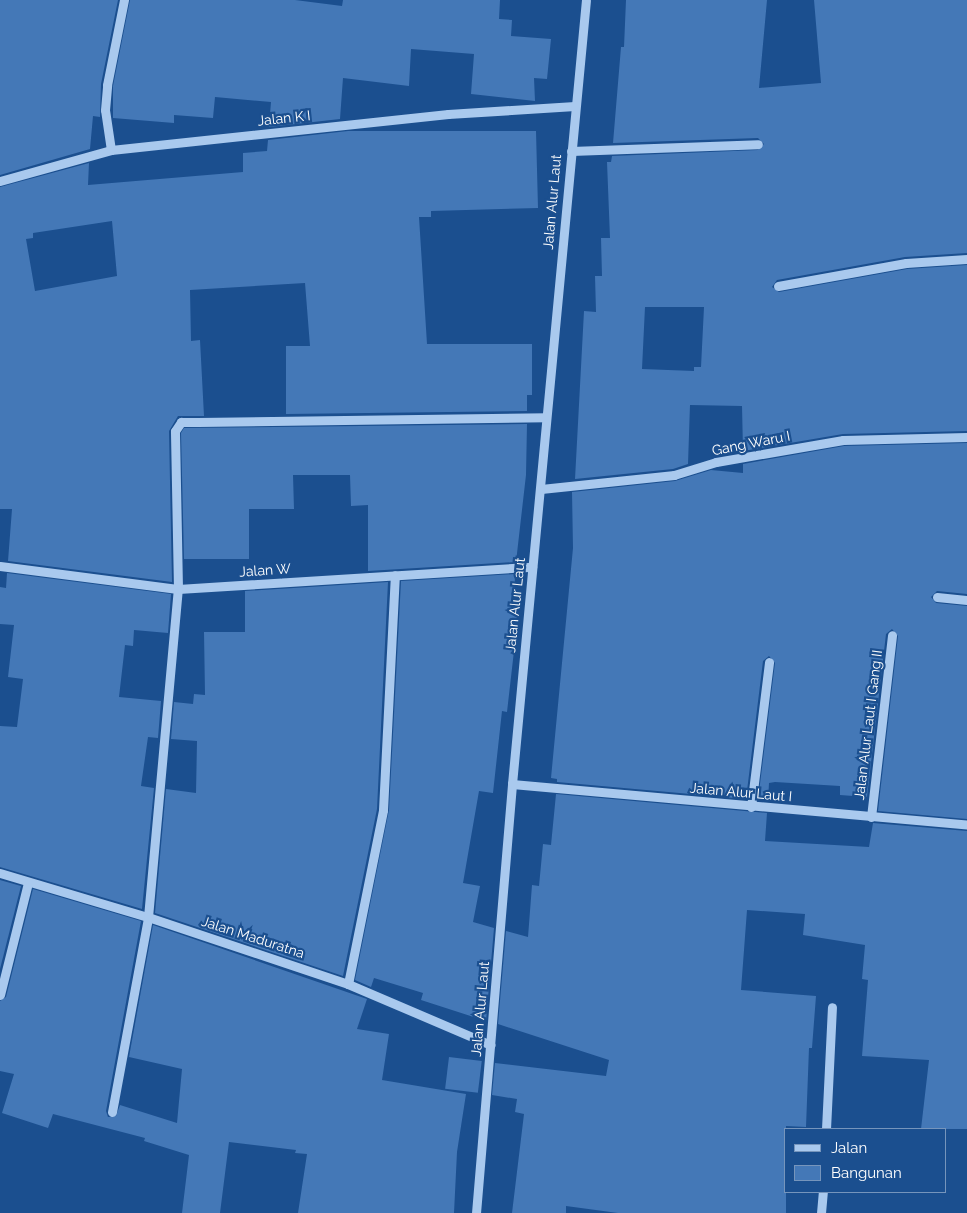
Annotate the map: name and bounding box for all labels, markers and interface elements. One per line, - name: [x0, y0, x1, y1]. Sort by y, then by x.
- street label: Jalan K I: [257, 107, 311, 129]
- street label: Jalan Alur Laut: [539, 153, 565, 251]
- street label: Gang Waru I: [710, 427, 792, 459]
- street label: Jalan Alur Laut: [502, 556, 528, 654]
- street label: Jalan W: [238, 560, 292, 580]
- street label: Jalan Alur Laut I Gang II: [850, 649, 886, 801]
- street label: Jalan Alur Laut I: [689, 779, 793, 805]
- street label: Jalan Maduratna: [199, 912, 307, 962]
- street label: Jalan Alur Laut: [467, 960, 493, 1058]
- legend: [784, 1128, 947, 1193]
- text: Jalan: [831, 1139, 867, 1157]
- text: Bangunan: [831, 1164, 902, 1182]

